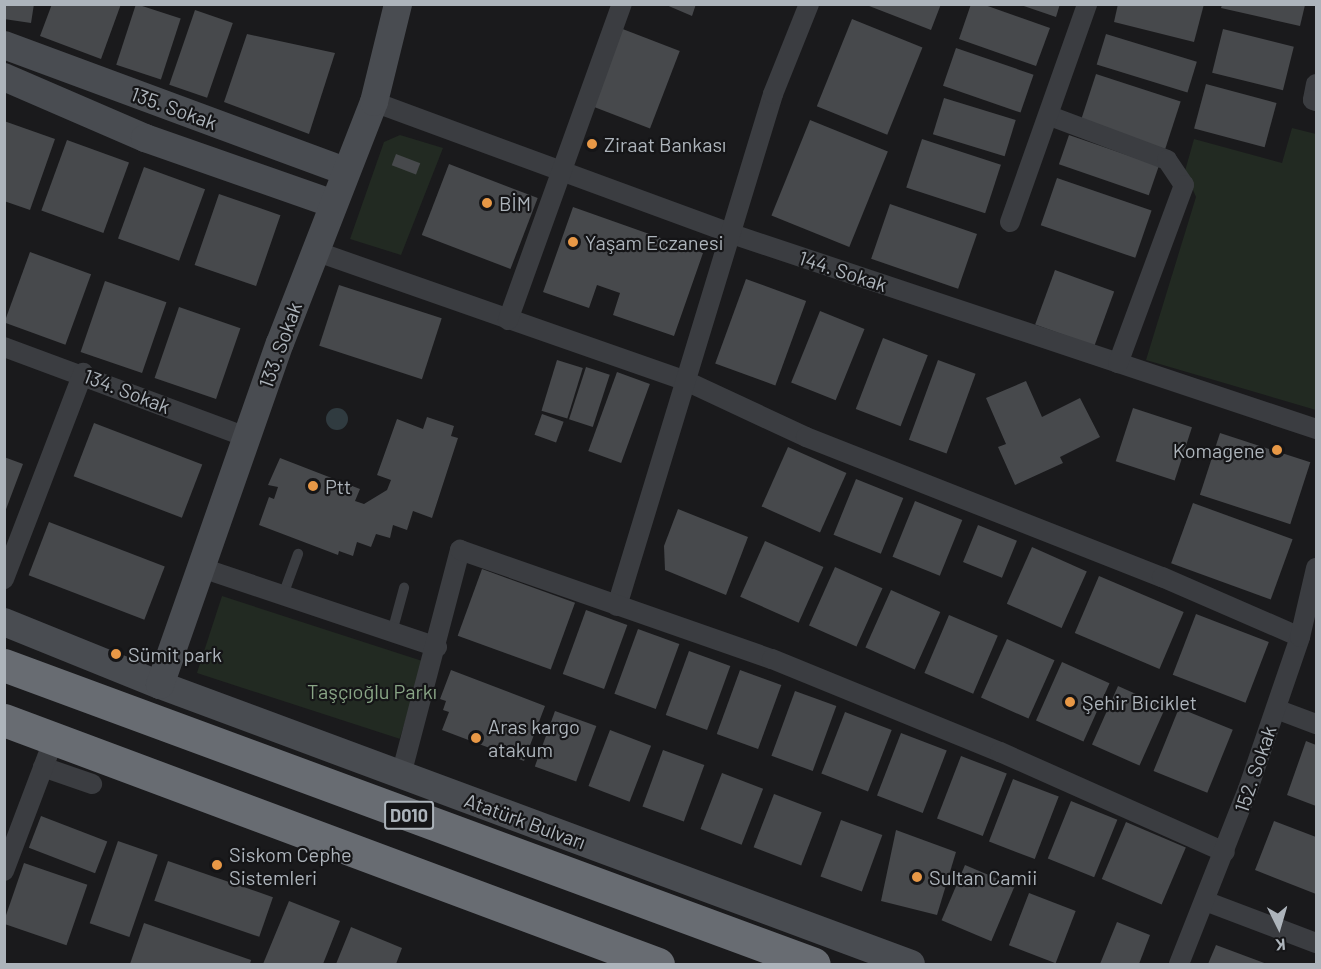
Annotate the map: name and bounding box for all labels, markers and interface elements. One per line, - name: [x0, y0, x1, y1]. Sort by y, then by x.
- street label: 135. Sokak: [128, 81, 220, 135]
- place label: Ziraat Bankası: [604, 132, 726, 156]
- marker: Ziraat Bankası: [585, 137, 599, 151]
- place label: BİM: [499, 191, 531, 215]
- marker: BİM: [480, 196, 494, 210]
- place label: Yaşam Eczanesi: [585, 230, 724, 254]
- marker: Yaşam Eczanesi: [566, 235, 580, 249]
- street label: 144. Sokak: [796, 245, 890, 297]
- street label: 133. Sokak: [253, 299, 307, 391]
- street label: 134. Sokak: [80, 364, 174, 418]
- place label: Komagene: [1173, 438, 1265, 462]
- marker: Komagene: [1270, 443, 1284, 457]
- place label: Ptt: [325, 474, 351, 498]
- marker: Ptt: [306, 479, 320, 493]
- place label: Sümit park: [128, 642, 222, 666]
- marker: Sümit park: [109, 647, 123, 661]
- park label: Taşçıoğlu Parkı: [307, 679, 437, 703]
- place label: Şehir Biciklet: [1082, 690, 1197, 714]
- marker: Şehir Biciklet: [1063, 695, 1077, 709]
- place label: Aras kargo atakum: [488, 714, 580, 761]
- street label: 152. Sokak: [1229, 722, 1281, 816]
- marker: Aras kargo atakum: [469, 731, 483, 745]
- street label: Atatürk Bulvarı: [461, 788, 589, 854]
- road number: D010: [384, 800, 434, 830]
- place label: Siskom Cephe Sistemleri: [229, 842, 352, 889]
- marker: Siskom Cephe Sistemleri: [210, 858, 224, 872]
- place label: Sultan Camii: [929, 865, 1037, 889]
- marker: Sultan Camii: [910, 870, 924, 884]
- north arrow: [1249, 897, 1309, 957]
- text: K: [1275, 936, 1286, 955]

